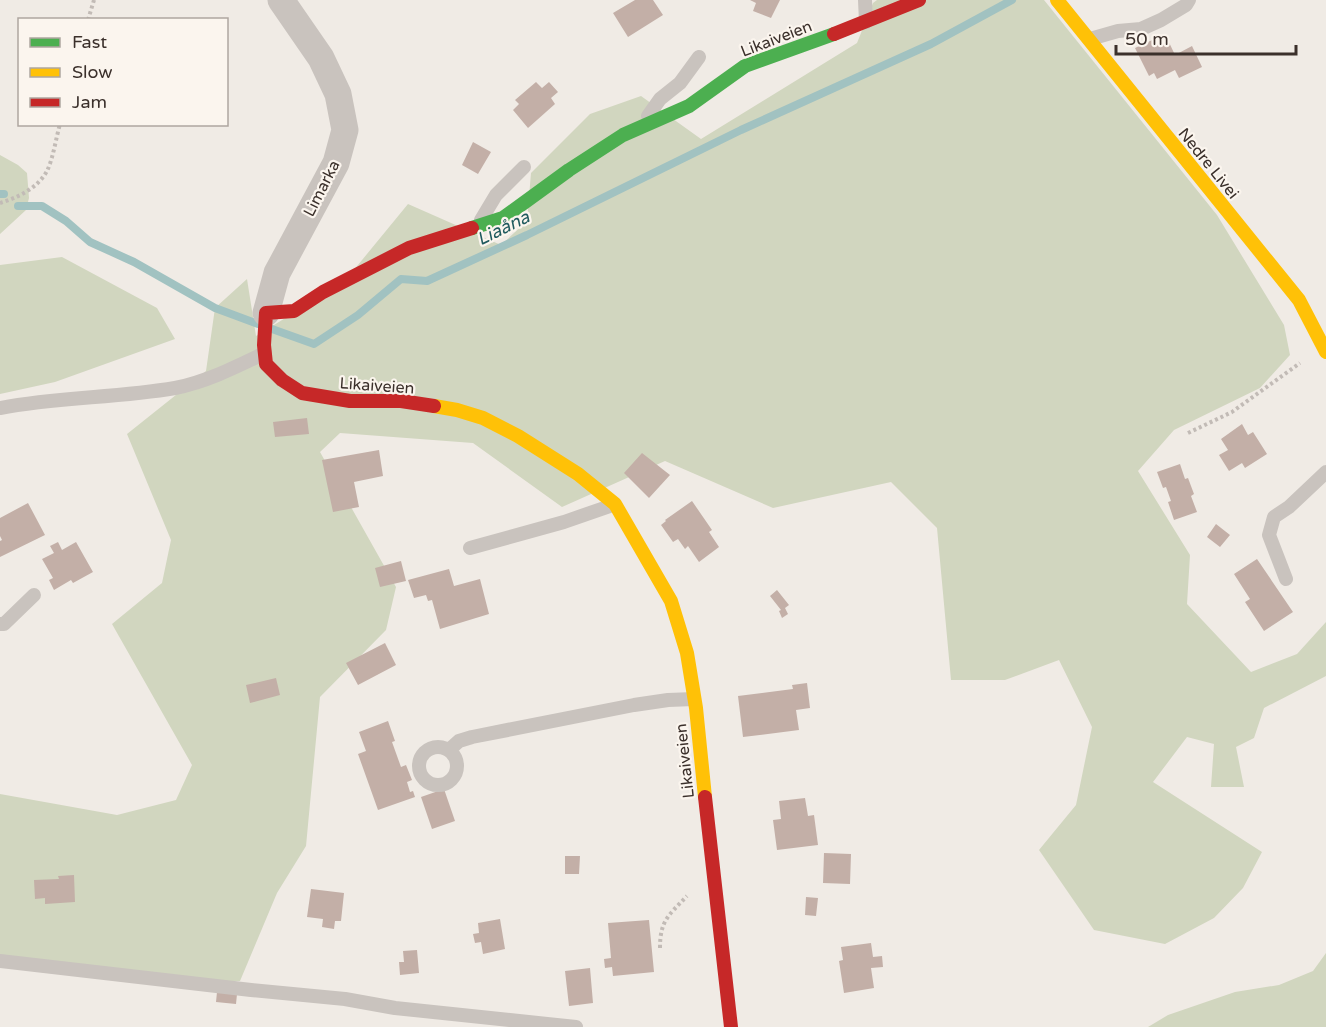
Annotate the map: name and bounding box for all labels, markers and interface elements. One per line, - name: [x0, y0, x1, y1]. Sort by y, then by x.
- street label: Likaiveien: [738, 16, 815, 62]
- legend: [18, 18, 228, 126]
- scale bar: [1116, 18, 1296, 56]
- text: 50 m: [1125, 28, 1169, 50]
- text: Fast: [72, 31, 107, 53]
- text: Slow: [72, 61, 113, 83]
- text: Jam: [72, 91, 107, 113]
- street label: Nedre Livei: [1174, 124, 1243, 203]
- street label: Limarka: [299, 157, 345, 220]
- water label: Liaåna: [473, 205, 534, 250]
- street label: Likaiveien: [339, 373, 415, 399]
- street label: Likaiveien: [671, 723, 699, 799]

